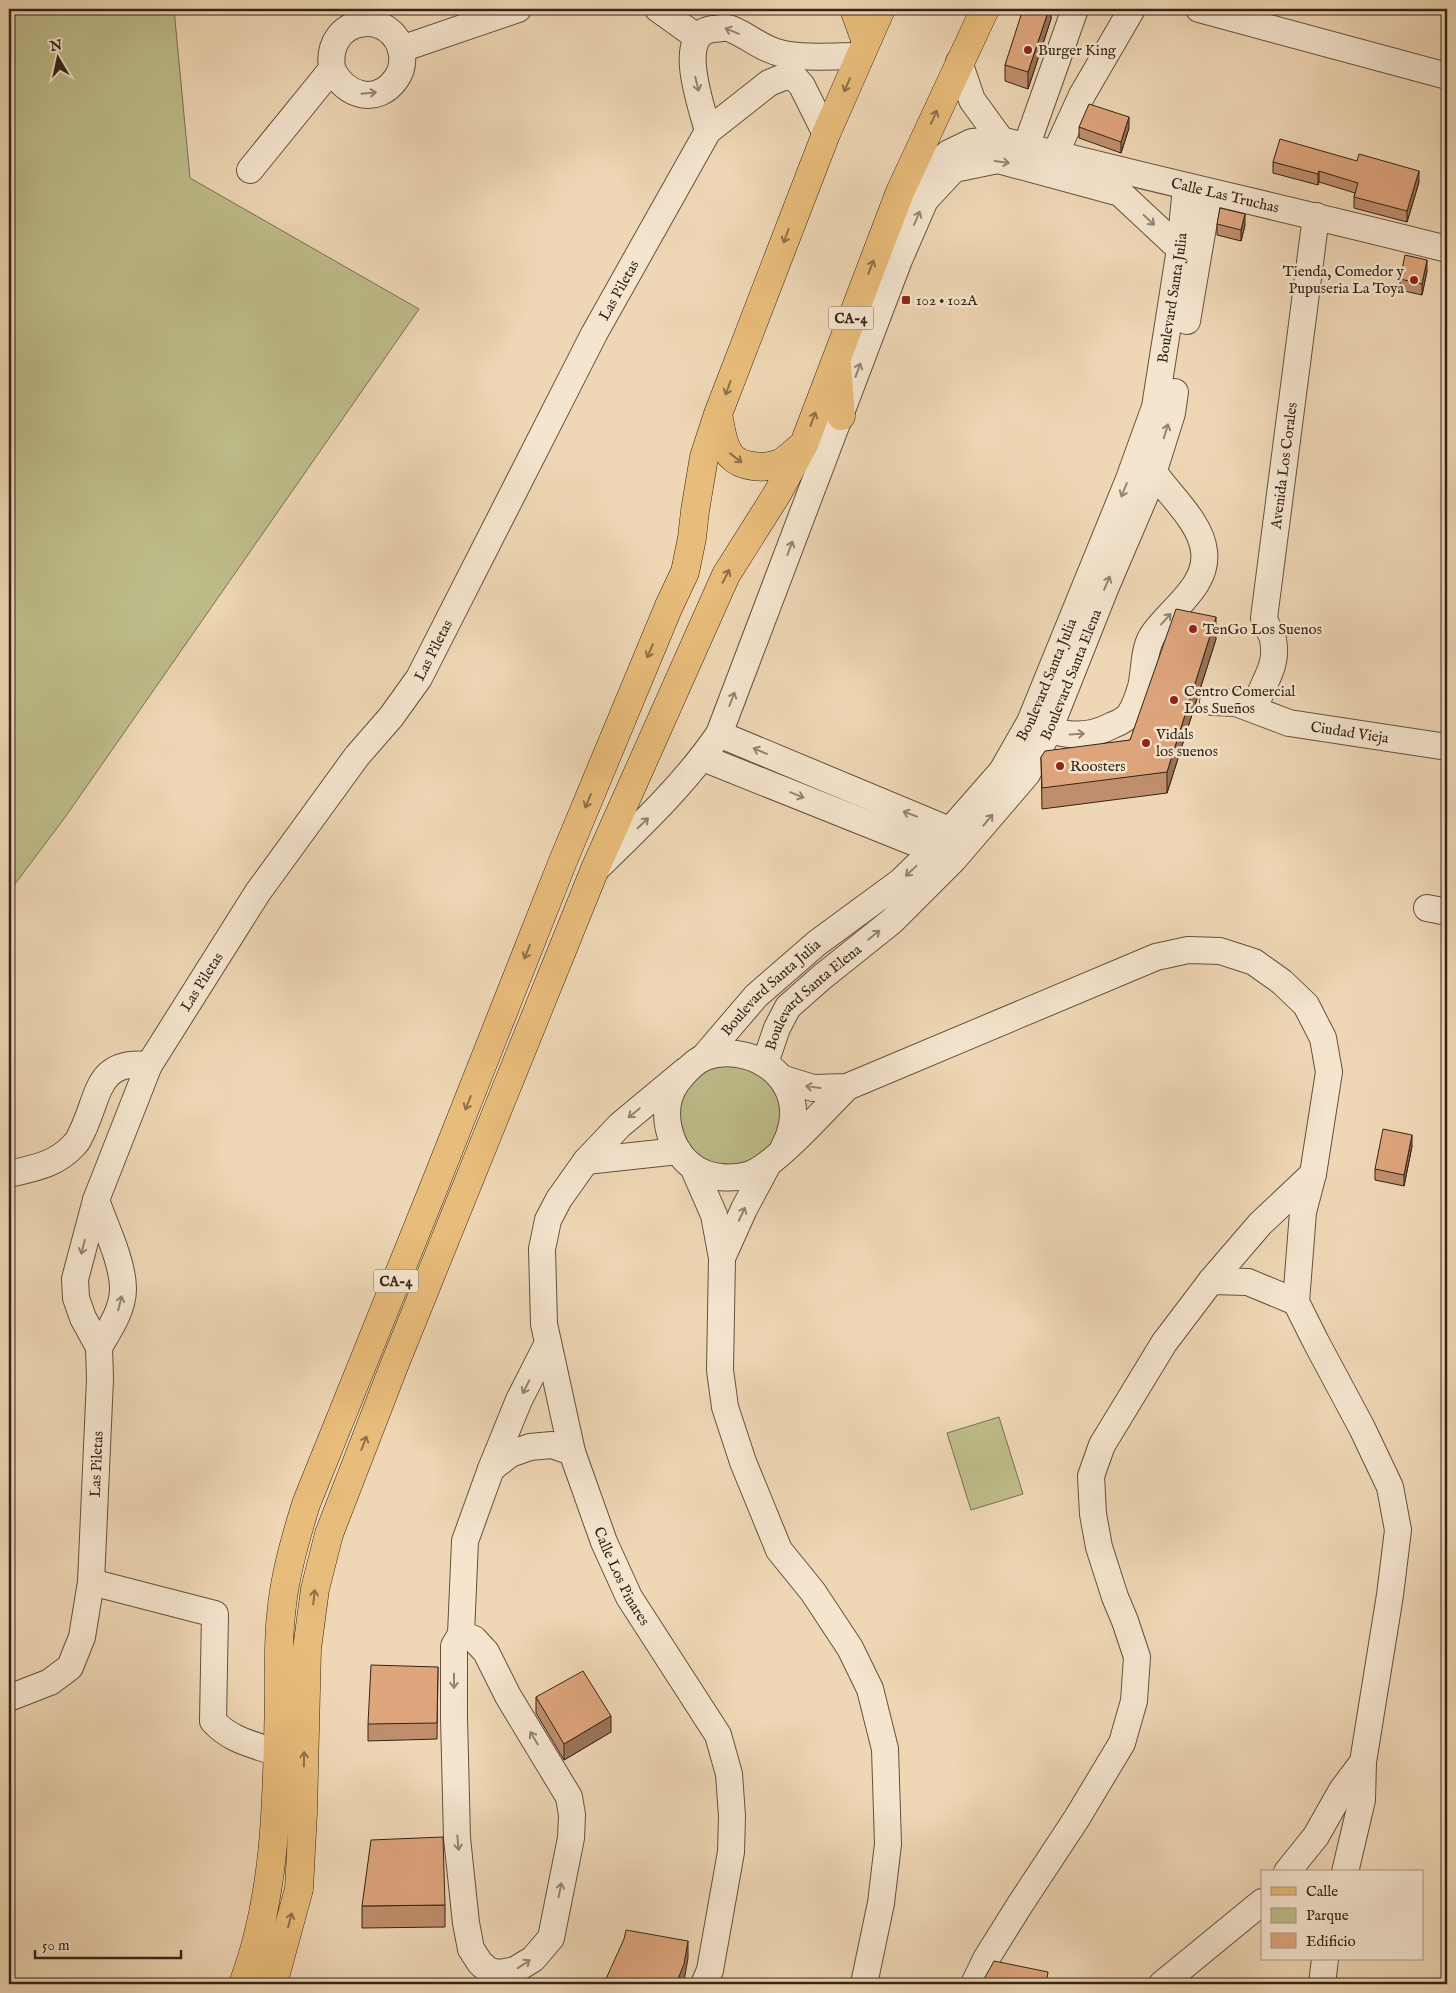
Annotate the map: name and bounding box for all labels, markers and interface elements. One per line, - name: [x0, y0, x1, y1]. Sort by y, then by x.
- one-way arrow: [725, 26, 740, 36]
- north arrow: [32, 32, 82, 82]
- text: N: [48, 36, 64, 56]
- place label: Burger King: [1038, 41, 1117, 60]
- marker: Burger King: [1022, 44, 1034, 56]
- one-way arrow: [693, 76, 702, 92]
- one-way arrow: [842, 77, 852, 92]
- one-way arrow: [361, 89, 377, 98]
- one-way arrow: [930, 110, 939, 125]
- one-way arrow: [993, 157, 1009, 167]
- street label: Calle Las Truchas: [1169, 174, 1281, 218]
- one-way arrow: [914, 211, 923, 226]
- one-way arrow: [1143, 214, 1155, 226]
- one-way arrow: [781, 228, 791, 243]
- street label: Boulevard Santa Julia: [1153, 231, 1192, 365]
- street label: Las Piletas: [595, 257, 644, 324]
- one-way arrow: [867, 260, 876, 275]
- place label: Tienda, Comedor y Pupuseria La Toya: [1283, 262, 1405, 298]
- marker: Tienda, Comedor y Pupuseria La Toya: [1408, 274, 1420, 286]
- place label: 102 • 102A: [916, 291, 978, 310]
- marker: 102 • 102A: [900, 294, 912, 306]
- road number: CA-4: [828, 306, 874, 330]
- one-way arrow: [854, 363, 863, 378]
- one-way arrow: [723, 379, 732, 395]
- street label: Avenida Los Corales: [1266, 401, 1302, 531]
- one-way arrow: [809, 412, 818, 427]
- one-way arrow: [1161, 424, 1171, 440]
- one-way arrow: [729, 452, 742, 463]
- one-way arrow: [1119, 482, 1128, 498]
- one-way arrow: [787, 540, 796, 555]
- one-way arrow: [722, 569, 731, 584]
- one-way arrow: [1103, 576, 1113, 591]
- street label: Boulevard Santa Elena: [1036, 606, 1106, 744]
- one-way arrow: [1160, 612, 1171, 625]
- street label: Boulevard Santa Julia: [1012, 615, 1081, 745]
- street label: Las Piletas: [410, 617, 457, 684]
- place label: TenGo Los Suenos: [1203, 620, 1322, 639]
- marker: TenGo Los Suenos: [1187, 623, 1199, 635]
- one-way arrow: [645, 643, 654, 658]
- place label: Centro Comercial Los Sueños: [1184, 682, 1296, 718]
- one-way arrow: [728, 692, 737, 708]
- marker: Centro Comercial Los Sueños: [1168, 694, 1180, 706]
- street label: Ciudad Vieja: [1309, 717, 1390, 748]
- place label: Vidals los suenos: [1155, 725, 1218, 761]
- one-way arrow: [1068, 730, 1084, 739]
- marker: Vidals los suenos: [1140, 737, 1152, 749]
- one-way arrow: [753, 746, 768, 756]
- place label: Roosters: [1070, 757, 1126, 776]
- marker: Roosters: [1054, 760, 1066, 772]
- one-way arrow: [789, 791, 804, 800]
- one-way arrow: [583, 793, 592, 808]
- one-way arrow: [903, 809, 918, 818]
- one-way arrow: [983, 814, 994, 827]
- one-way arrow: [637, 817, 649, 830]
- one-way arrow: [904, 865, 917, 877]
- one-way arrow: [867, 930, 880, 941]
- street label: Boulevard Santa Julia: [717, 935, 825, 1040]
- street label: Boulevard Santa Elena: [761, 940, 866, 1053]
- one-way arrow: [522, 944, 532, 959]
- street label: Las Piletas: [176, 949, 228, 1015]
- one-way arrow: [806, 1081, 822, 1091]
- one-way arrow: [462, 1095, 472, 1110]
- one-way arrow: [628, 1108, 641, 1119]
- one-way arrow: [738, 1207, 748, 1222]
- one-way arrow: [78, 1238, 87, 1254]
- road number: CA-4: [374, 1270, 418, 1292]
- one-way arrow: [116, 1295, 125, 1311]
- one-way arrow: [521, 1379, 530, 1394]
- street label: Las Piletas: [86, 1431, 108, 1498]
- one-way arrow: [360, 1436, 369, 1451]
- street label: Calle Los Pinares: [589, 1524, 654, 1629]
- one-way arrow: [309, 1589, 319, 1605]
- one-way arrow: [449, 1672, 459, 1688]
- one-way arrow: [528, 1732, 538, 1746]
- one-way arrow: [299, 1751, 309, 1768]
- one-way arrow: [453, 1835, 462, 1851]
- legend: [1261, 1870, 1424, 1960]
- one-way arrow: [556, 1882, 565, 1898]
- text: Calle: [1306, 1882, 1338, 1901]
- text: Parque: [1306, 1906, 1349, 1925]
- one-way arrow: [286, 1913, 295, 1929]
- scale bar: [35, 1928, 181, 1960]
- text: Edificio: [1306, 1932, 1356, 1951]
- text: 50 m: [42, 1936, 70, 1955]
- one-way arrow: [517, 1959, 531, 1969]

